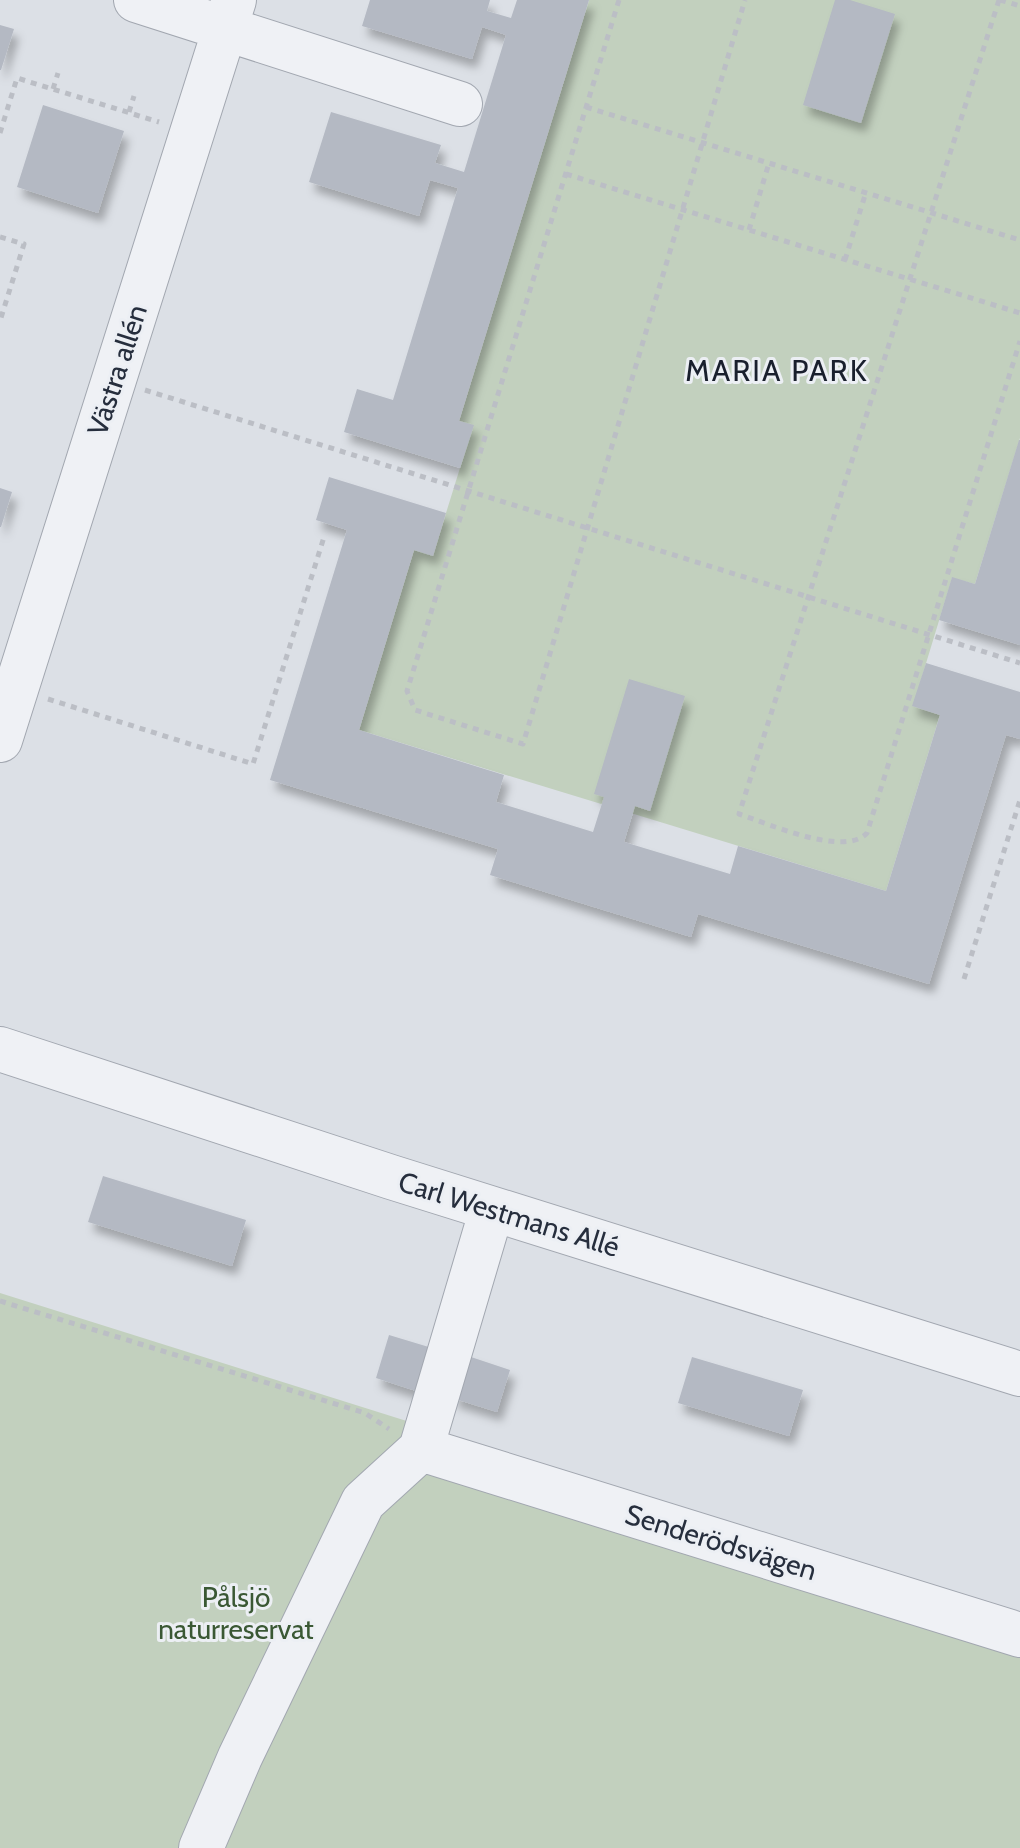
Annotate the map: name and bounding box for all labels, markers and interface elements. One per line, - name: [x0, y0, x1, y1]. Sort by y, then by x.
- street label: Västra allén: [80, 300, 154, 440]
- district label: MARIA PARK: [685, 352, 869, 389]
- street label: Carl Westmans Allé: [394, 1164, 624, 1264]
- street label: Senderödsvägen: [621, 1497, 821, 1587]
- park label: Pålsjö naturreservat: [158, 1580, 314, 1646]

